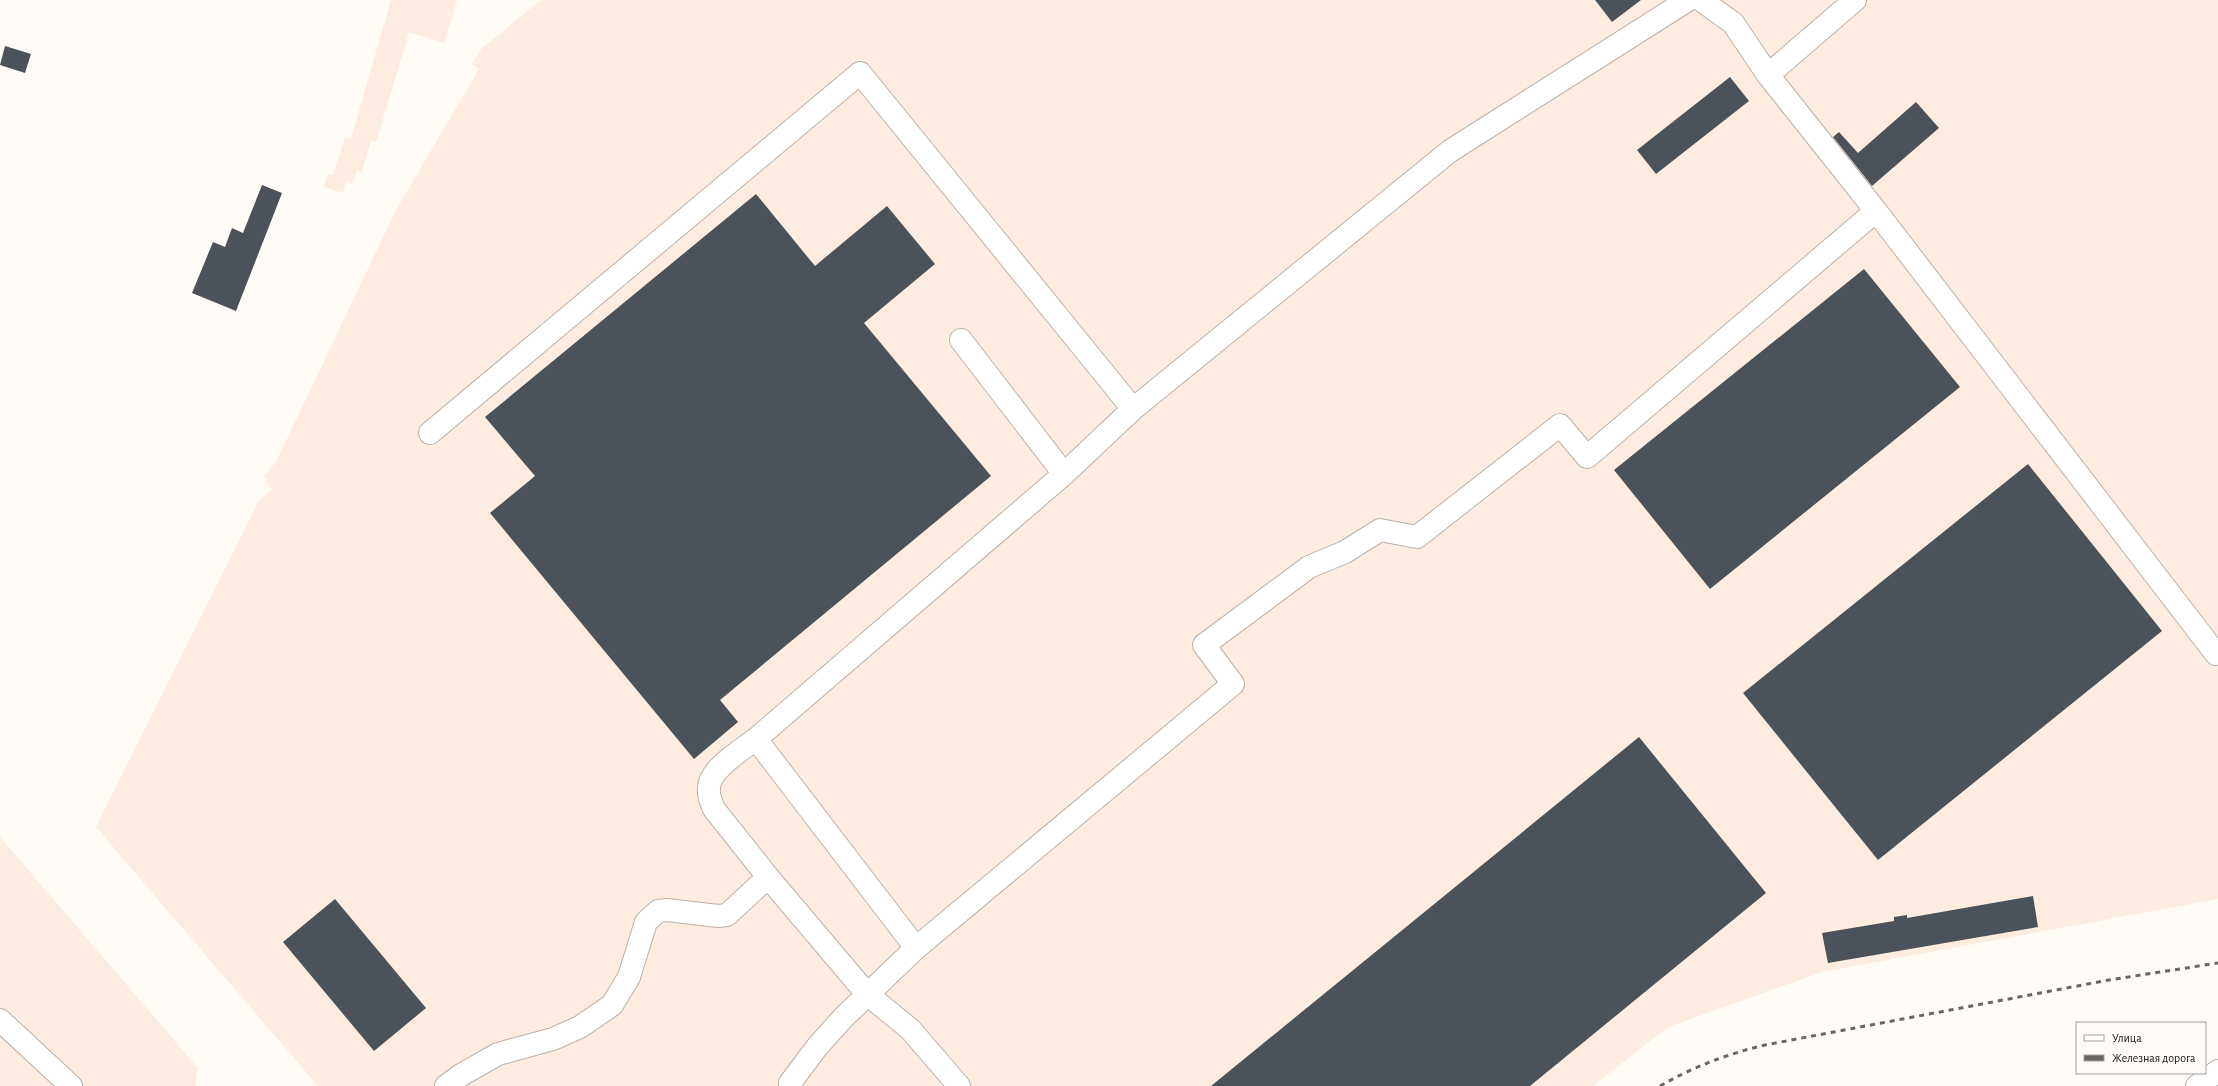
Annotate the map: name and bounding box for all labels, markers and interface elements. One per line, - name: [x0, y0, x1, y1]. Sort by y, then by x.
- legend: [2076, 1022, 2206, 1074]
- text: Улица: [2112, 1032, 2142, 1044]
- text: Железная дорога: [2112, 1052, 2196, 1064]

